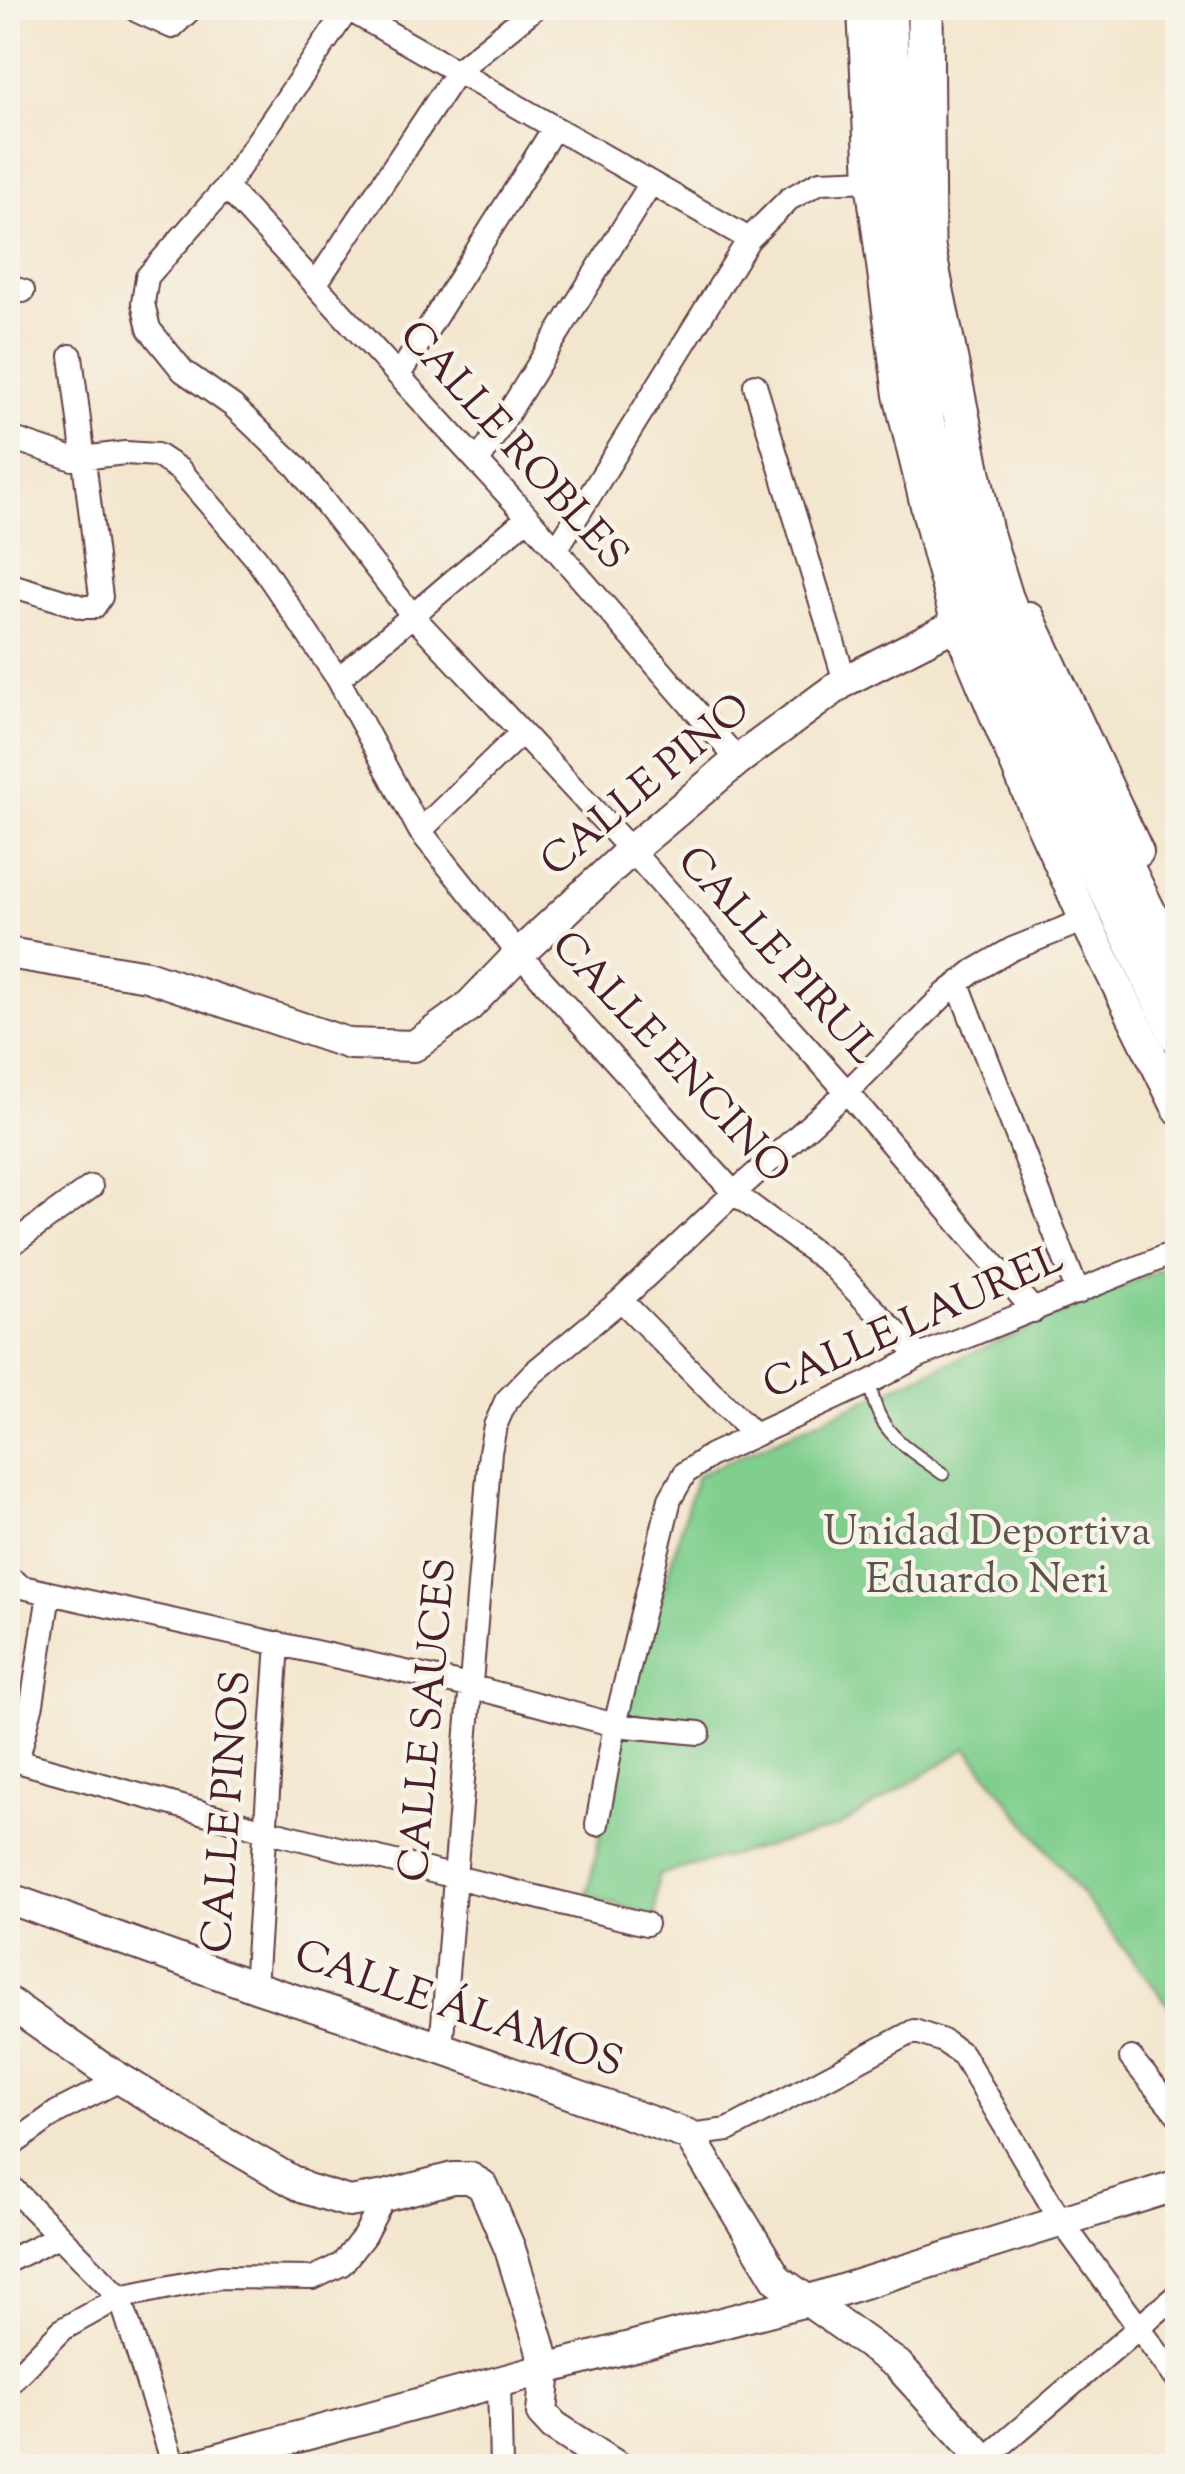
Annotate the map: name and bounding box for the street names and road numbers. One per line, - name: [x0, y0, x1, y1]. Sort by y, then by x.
- street label: CALLE ROBLES: [383, 309, 641, 585]
- street label: CALLE PINO: [529, 681, 765, 893]
- street label: CALLE PIRUL: [661, 834, 891, 1080]
- street label: CALLE ENCINO: [536, 919, 802, 1199]
- street label: CALLE LAUREL: [754, 1231, 1074, 1417]
- street label: CALLE SAUCES: [386, 1555, 474, 1885]
- street label: CALLE PINOS: [189, 1669, 269, 1955]
- street label: CALLE ÁLAMOS: [286, 1927, 630, 2095]

